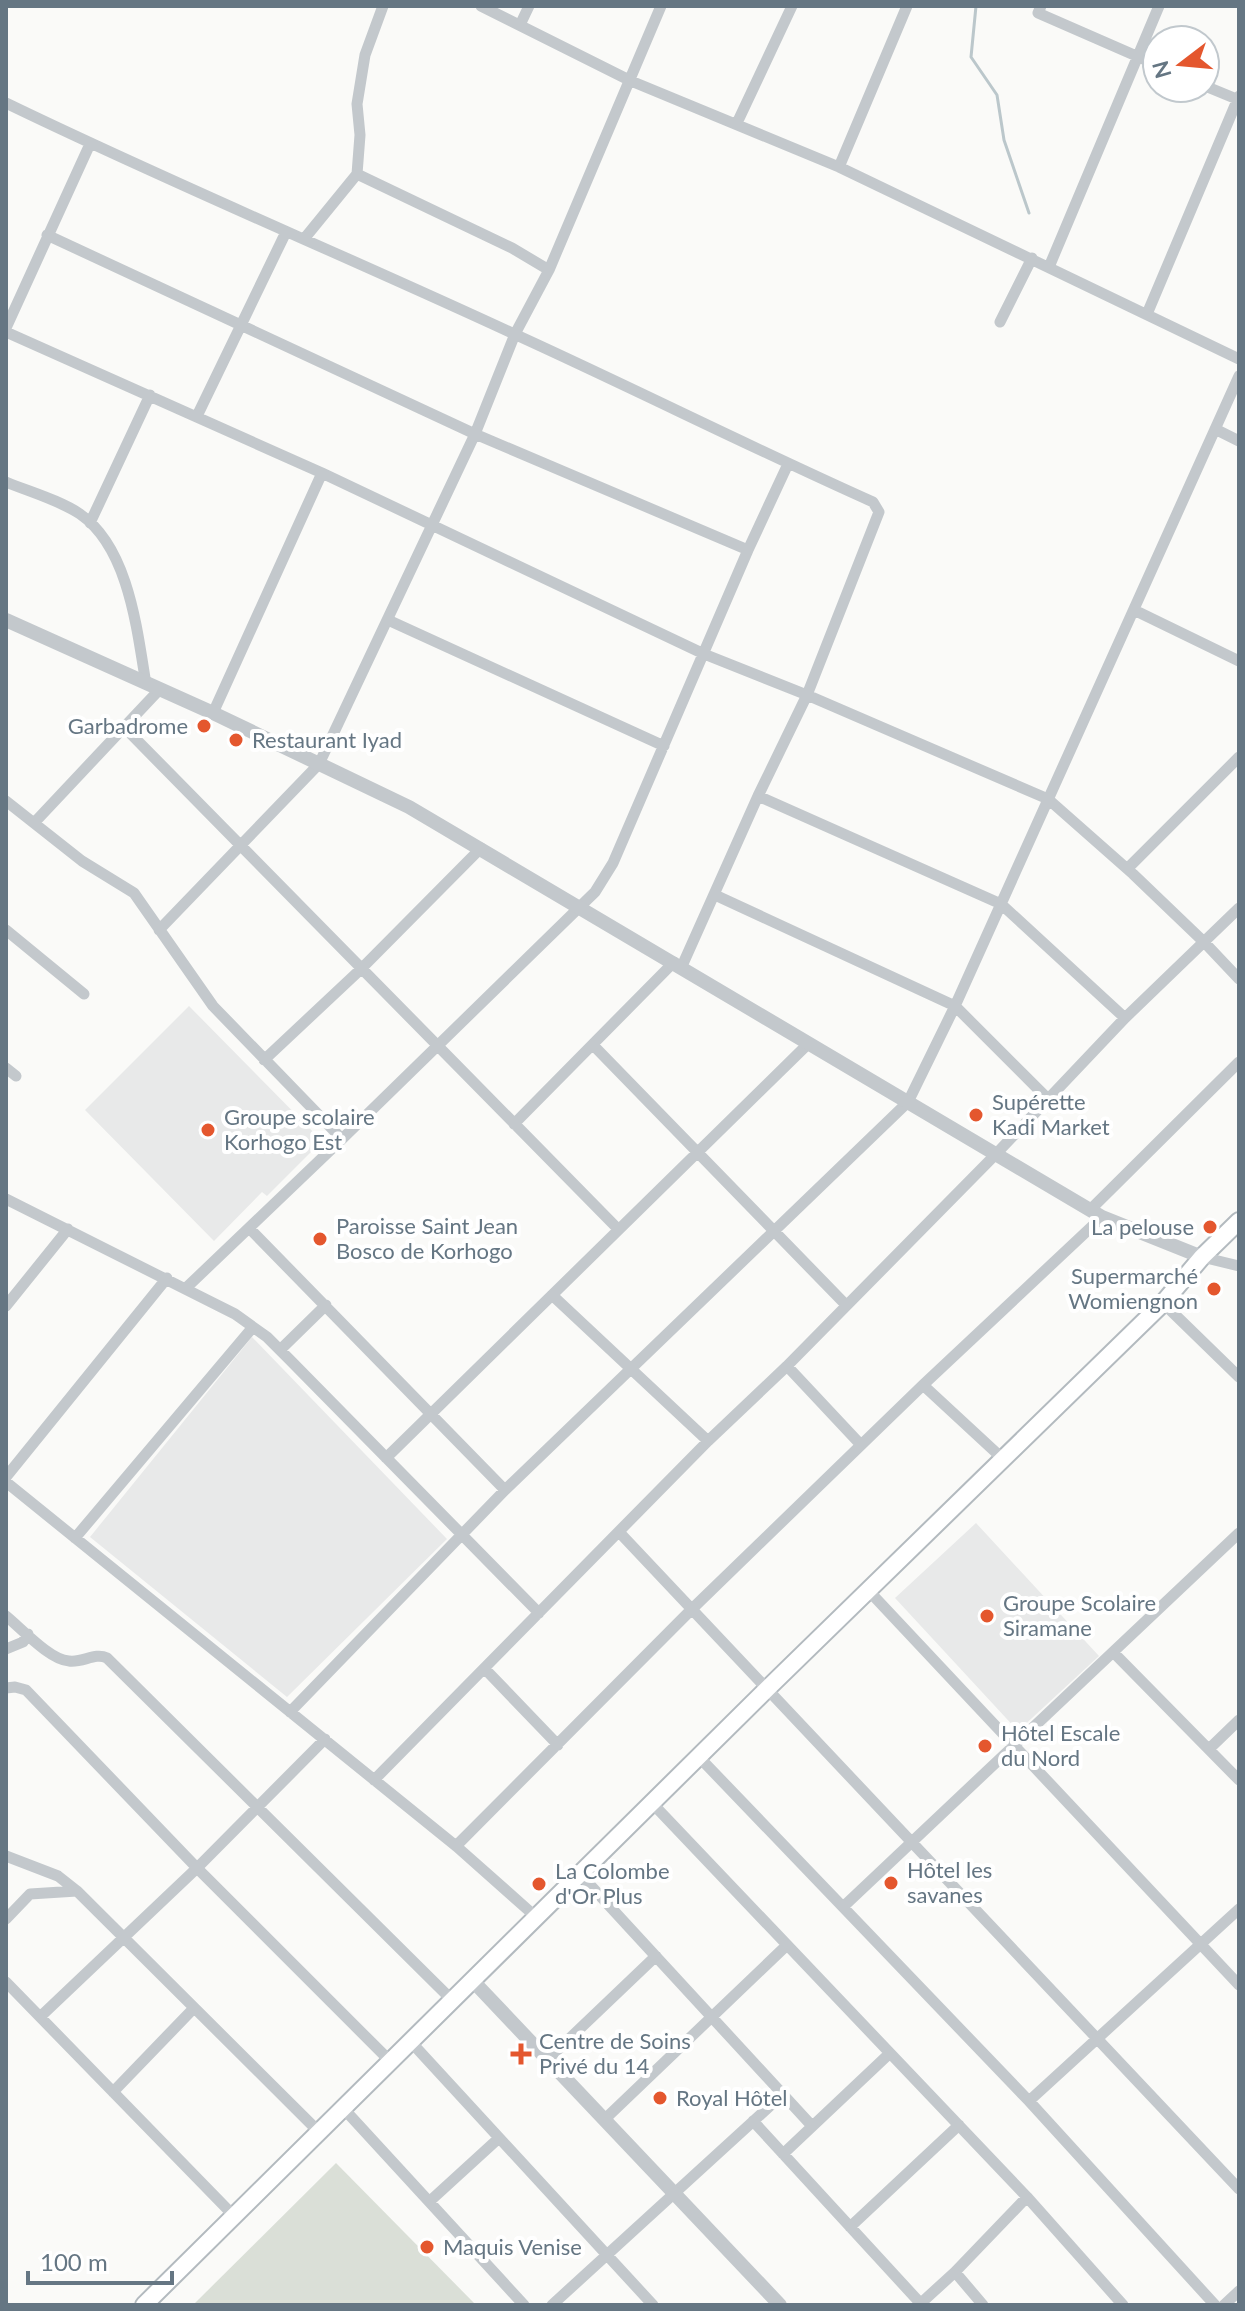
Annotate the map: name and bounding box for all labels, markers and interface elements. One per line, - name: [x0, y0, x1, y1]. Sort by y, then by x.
- north arrow: [1141, 24, 1221, 104]
- text: N: [1146, 58, 1177, 82]
- place label: Garbadrome: [68, 712, 188, 739]
- marker: Garbadrome: [195, 717, 213, 735]
- place label: Restaurant Iyad: [252, 726, 402, 753]
- marker: Restaurant Iyad: [227, 731, 245, 749]
- place label: Supérette Kadi Market: [992, 1088, 1110, 1140]
- place label: Groupe scolaire Korhogo Est: [224, 1103, 375, 1155]
- marker: Supérette Kadi Market: [967, 1106, 985, 1124]
- marker: Groupe scolaire Korhogo Est: [199, 1121, 217, 1139]
- place label: Paroisse Saint Jean Bosco de Korhogo: [336, 1212, 518, 1264]
- place label: La pelouse: [1091, 1213, 1194, 1240]
- marker: La pelouse: [1201, 1218, 1219, 1236]
- marker: Paroisse Saint Jean Bosco de Korhogo: [311, 1230, 329, 1248]
- place label: Supermarché Womiengnon: [1068, 1262, 1198, 1314]
- marker: Supermarché Womiengnon: [1205, 1280, 1223, 1298]
- place label: Groupe Scolaire Siramane: [1003, 1589, 1156, 1641]
- marker: Groupe Scolaire Siramane: [978, 1607, 996, 1625]
- place label: Hôtel Escale du Nord: [1001, 1719, 1120, 1771]
- marker: Hôtel Escale du Nord: [976, 1737, 994, 1755]
- place label: Hôtel les savanes: [907, 1856, 992, 1908]
- place label: La Colombe d'Or Plus: [555, 1857, 670, 1909]
- marker: Hôtel les savanes: [882, 1874, 900, 1892]
- marker: La Colombe d'Or Plus: [530, 1875, 548, 1893]
- place label: Centre de Soins Privé du 14: [539, 2027, 691, 2079]
- marker: Centre de Soins Privé du 14: [510, 2043, 532, 2065]
- place label: Royal Hôtel: [676, 2084, 787, 2111]
- marker: Royal Hôtel: [651, 2089, 669, 2107]
- place label: Maquis Venise: [443, 2233, 582, 2260]
- scale bar: [28, 2235, 172, 2285]
- marker: Maquis Venise: [418, 2238, 436, 2256]
- text: 100 m: [40, 2247, 108, 2276]

